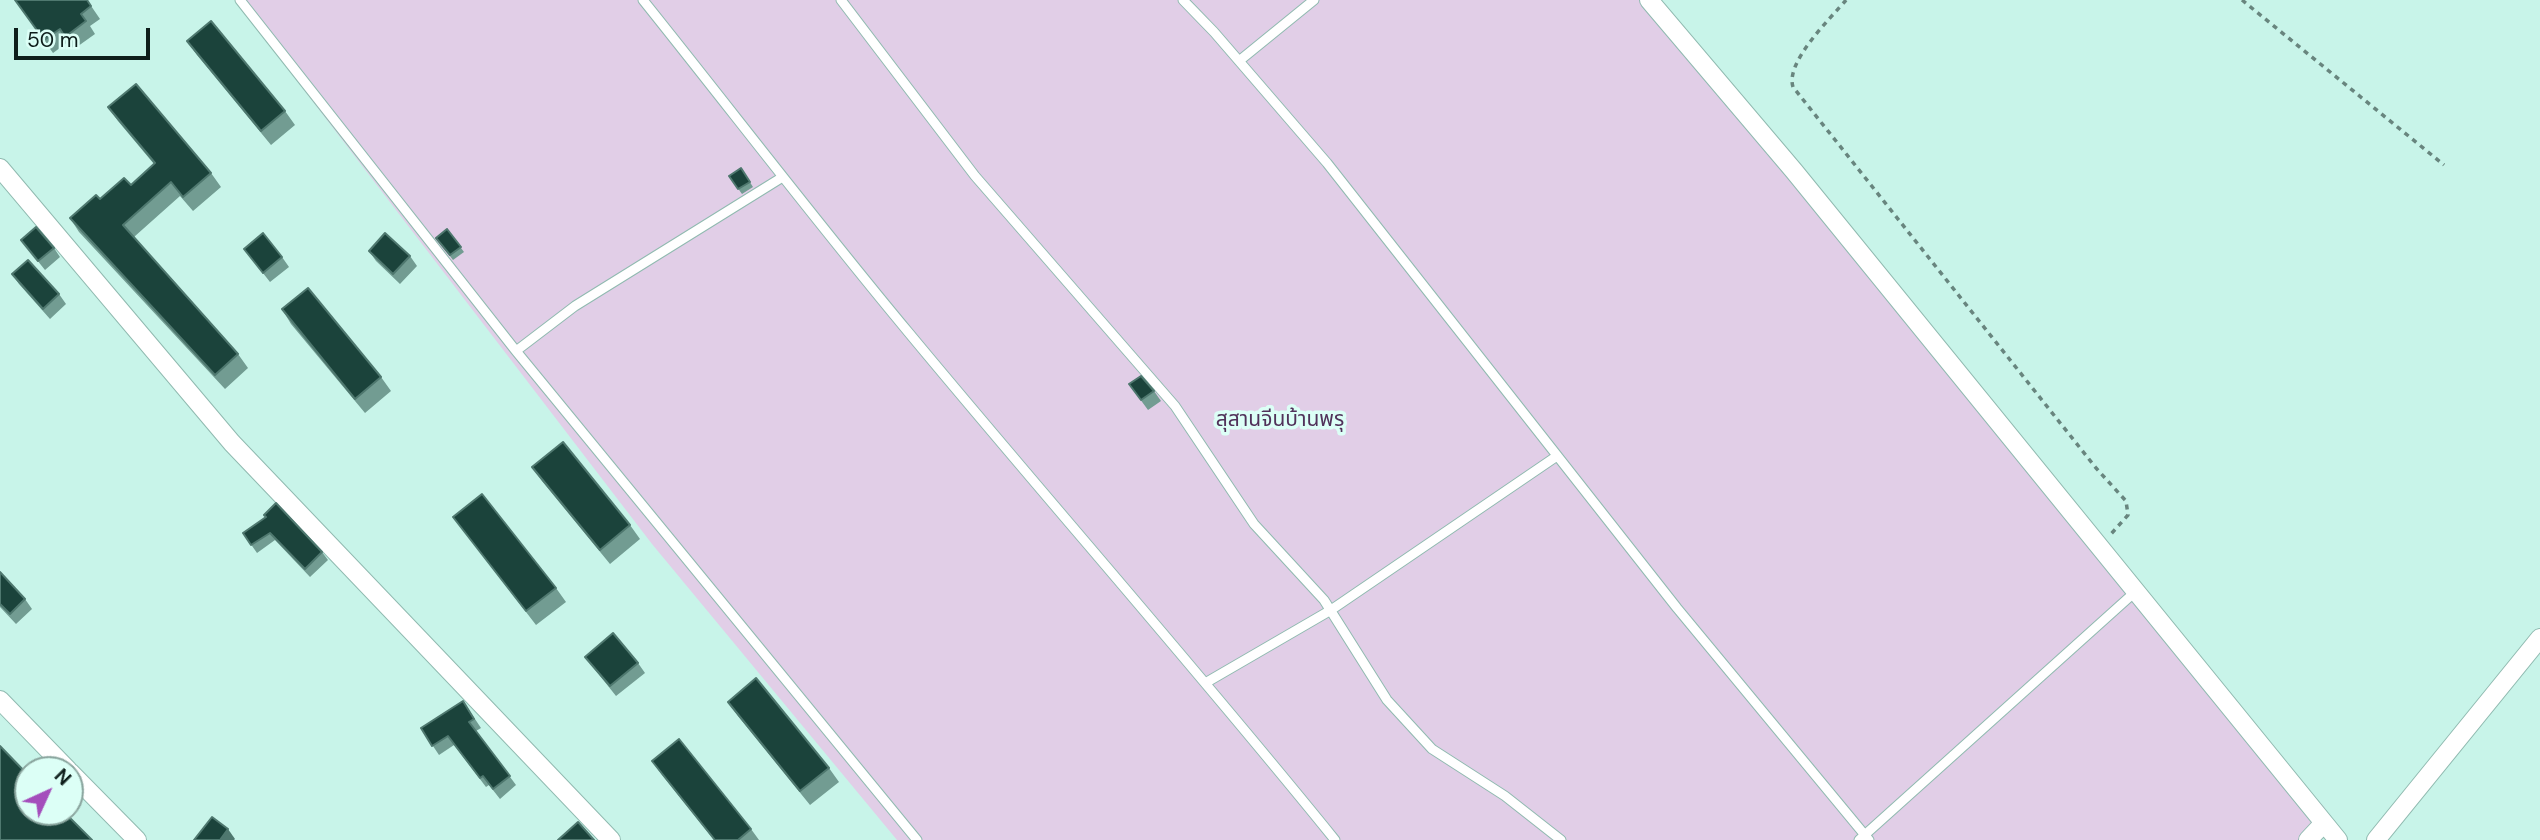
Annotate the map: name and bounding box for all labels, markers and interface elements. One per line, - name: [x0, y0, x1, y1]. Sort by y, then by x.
- scale bar: [18, 14, 154, 58]
- text: 50 m: [27, 26, 78, 54]
- park label: สุสานจีนบ้านพรุ: [1216, 407, 1344, 433]
- north arrow: [14, 756, 84, 826]
- text: N: [49, 763, 77, 791]

